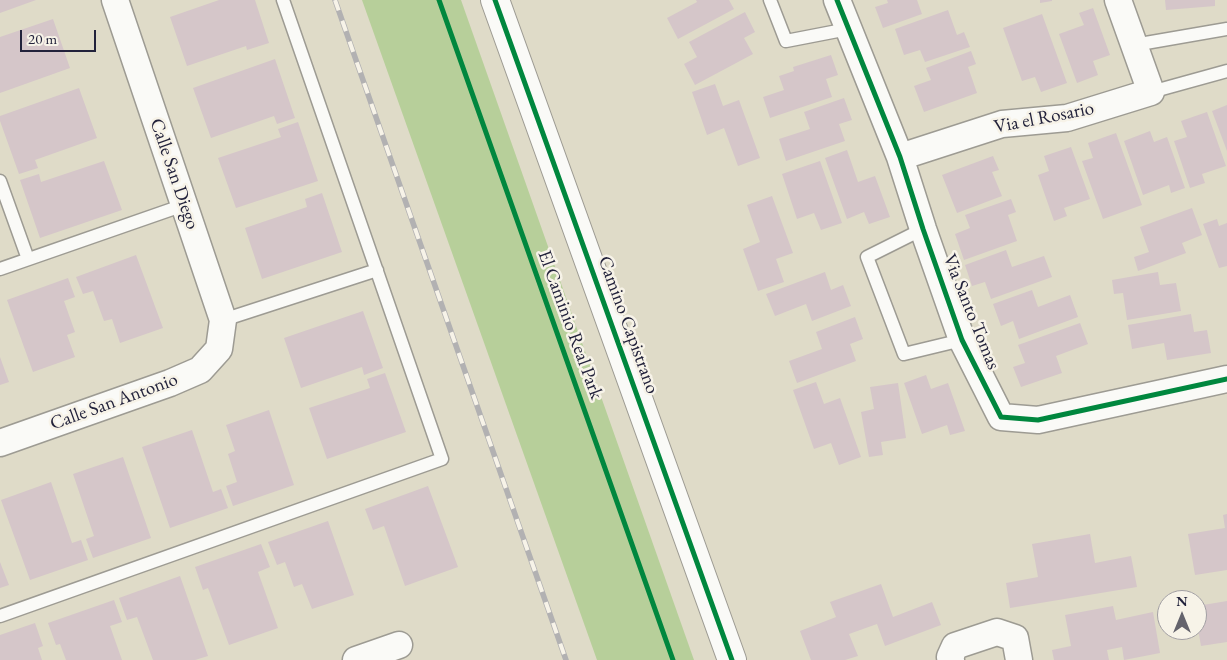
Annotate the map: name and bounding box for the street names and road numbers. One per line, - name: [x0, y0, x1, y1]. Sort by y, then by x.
- street label: Via el Rosario: [992, 97, 1096, 139]
- street label: Calle San Diego: [144, 116, 204, 232]
- street label: El Caminio Real Park: [532, 247, 608, 403]
- street label: Via Santo Tomas: [937, 251, 1005, 373]
- street label: Camino Capistrano: [593, 253, 663, 397]
- street label: Calle San Antonio: [47, 368, 181, 436]

